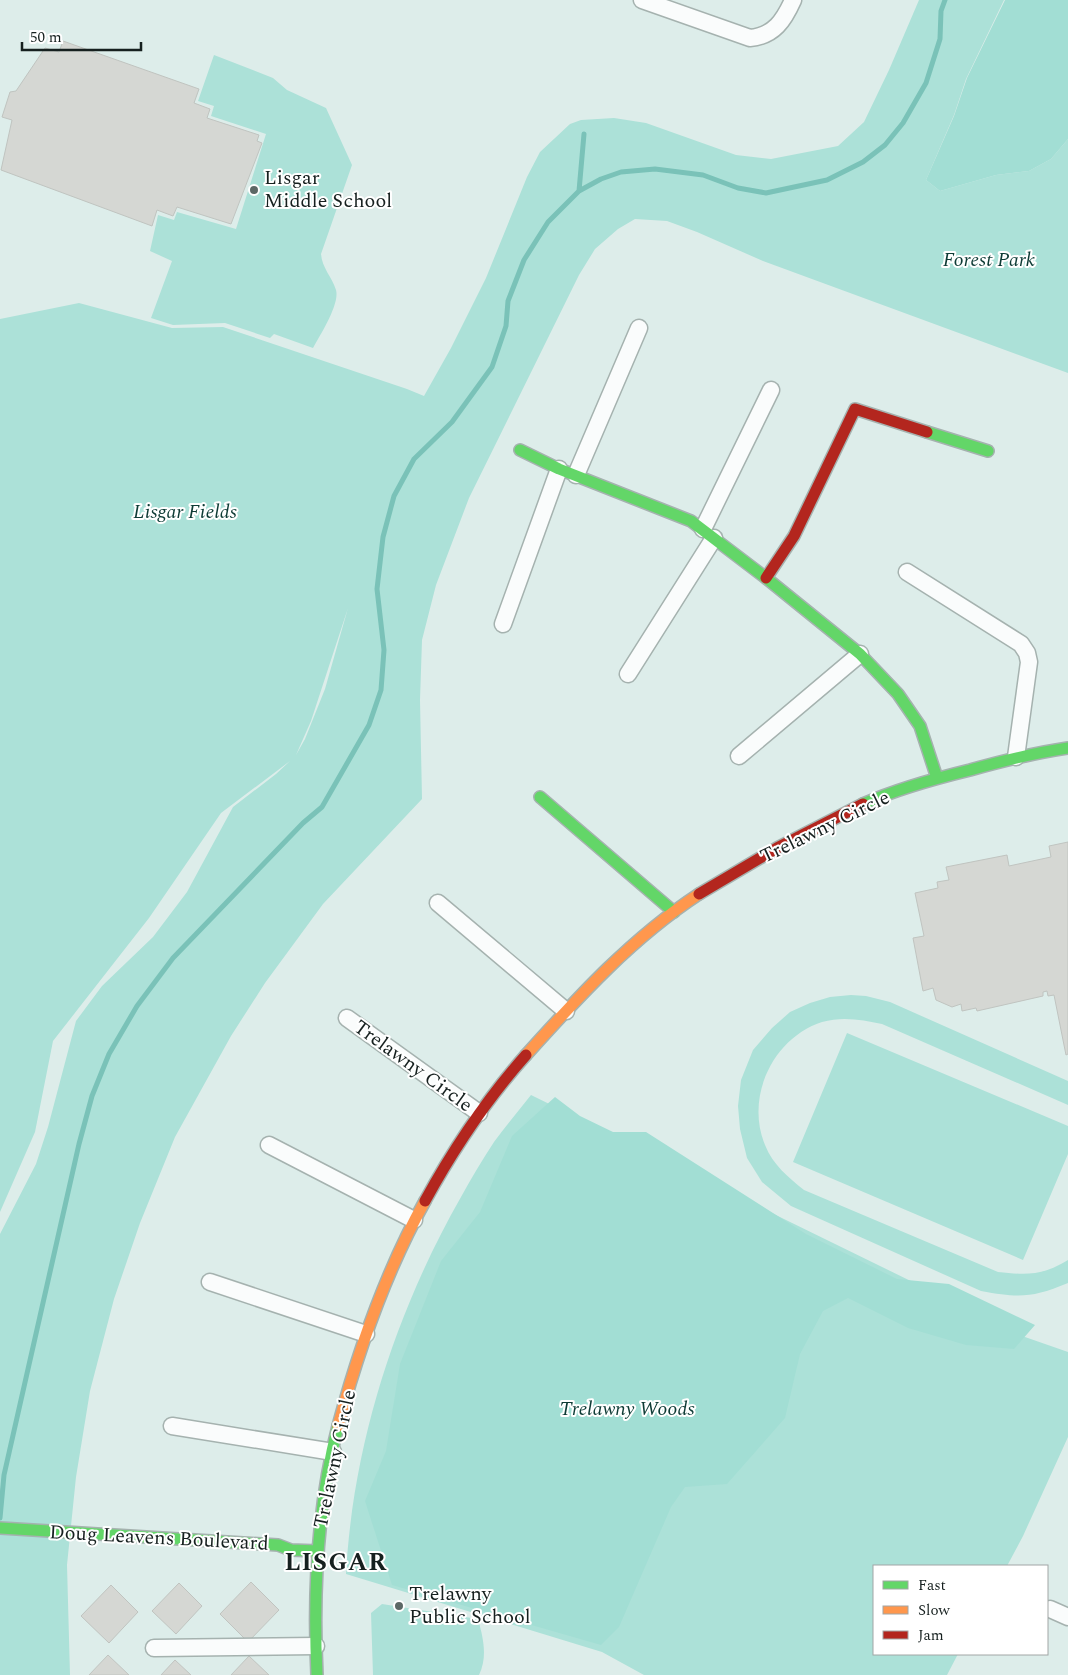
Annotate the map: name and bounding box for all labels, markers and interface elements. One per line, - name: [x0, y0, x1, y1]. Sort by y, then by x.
- scale bar: [22, 20, 141, 52]
- text: 50 m: [30, 26, 62, 49]
- place label: Lisgar Middle School: [264, 163, 392, 216]
- marker: Lisgar Middle School: [248, 184, 260, 196]
- park label: Forest Park: [943, 245, 1036, 275]
- park label: Lisgar Fields: [133, 497, 237, 527]
- street label: Trelawny Circle: [755, 783, 895, 871]
- street label: Trelawny Circle: [347, 1012, 479, 1120]
- street label: Trelawny Circle: [306, 1387, 364, 1531]
- park label: Trelawny Woods: [560, 1394, 695, 1424]
- street label: Doug Leavens Boulevard: [49, 1517, 269, 1559]
- district label: LISGAR: [284, 1544, 388, 1582]
- legend: [873, 1565, 1048, 1655]
- text: Fast: [918, 1574, 946, 1597]
- place label: Trelawny Public School: [409, 1579, 531, 1632]
- text: Slow: [918, 1599, 950, 1622]
- marker: Trelawny Public School: [393, 1600, 405, 1612]
- text: Jam: [918, 1624, 944, 1647]

